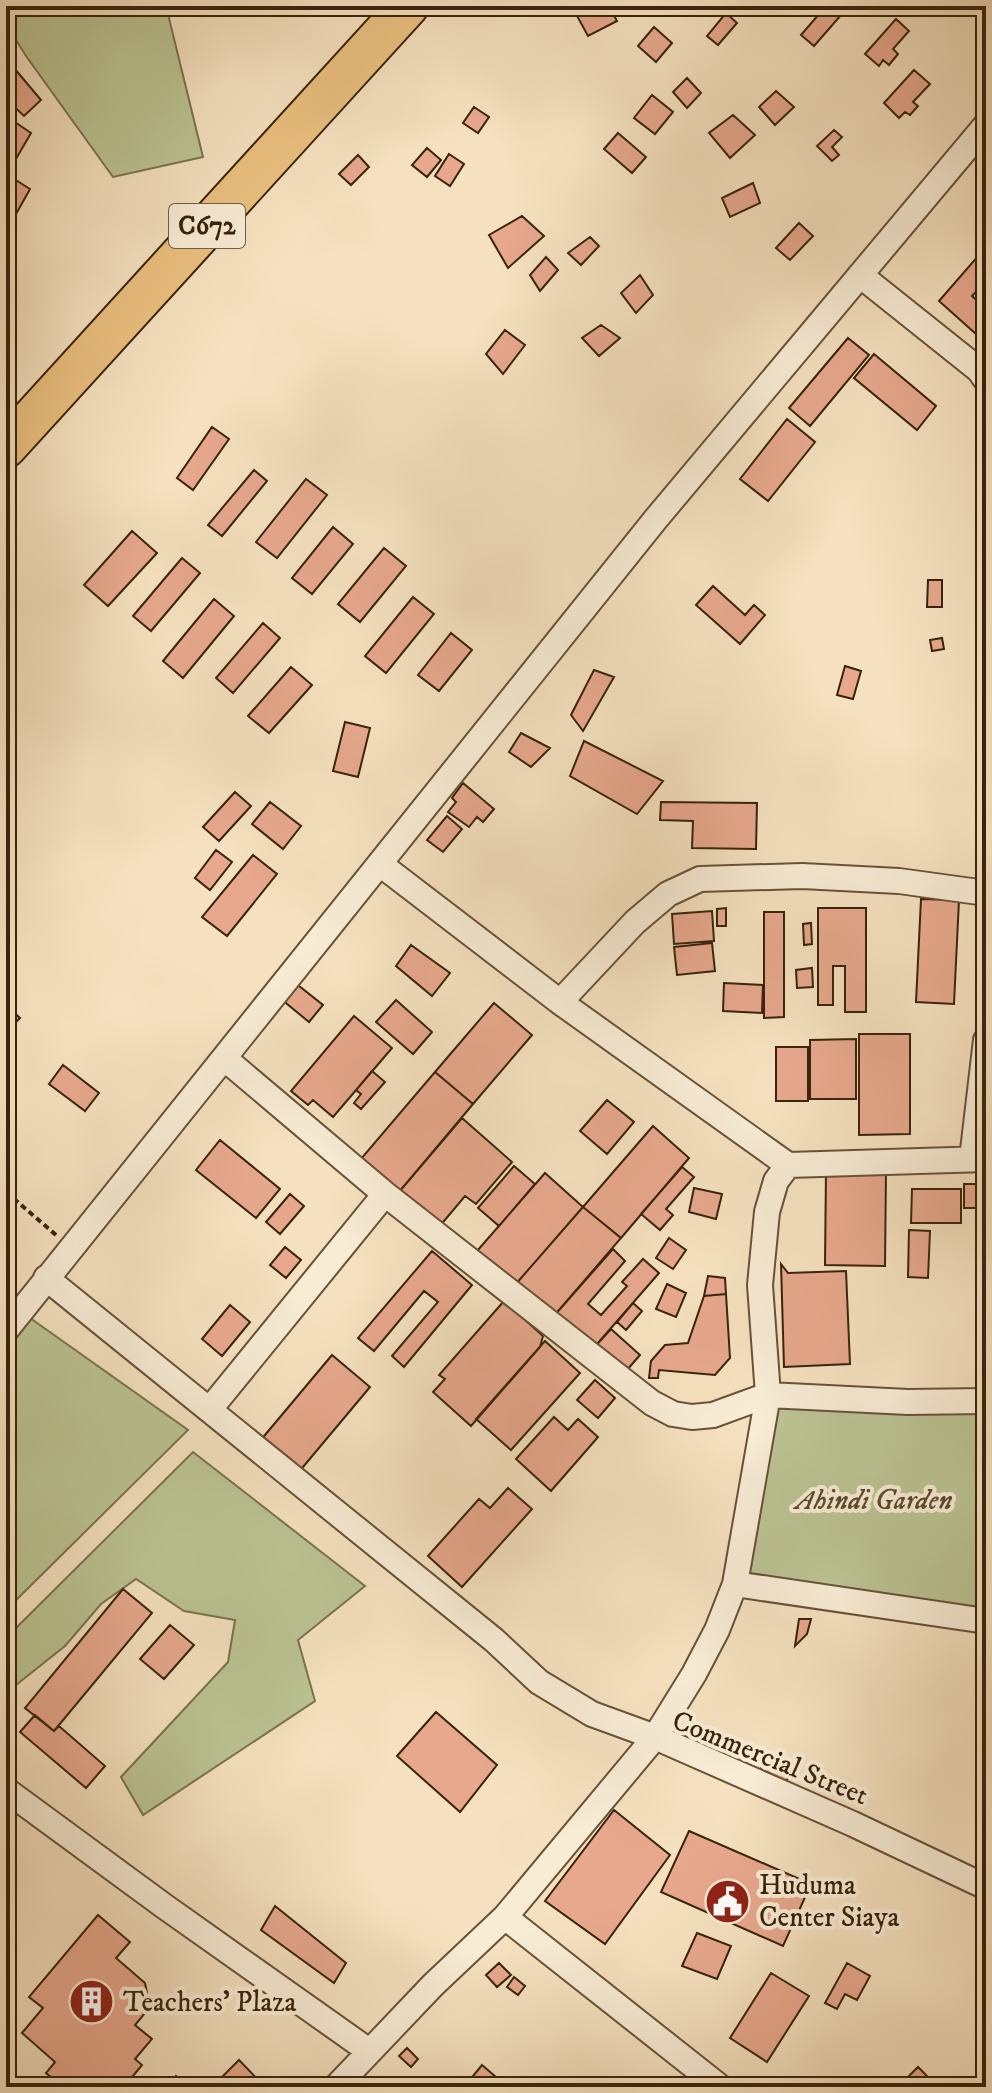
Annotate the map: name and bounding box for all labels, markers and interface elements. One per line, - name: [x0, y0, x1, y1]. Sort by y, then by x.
- road number: C672: [169, 204, 245, 248]
- park label: Ahindi Garden: [793, 1483, 952, 1518]
- street label: Commercial Street: [667, 1703, 873, 1813]
- place label: Huduma Center Siaya: [759, 1868, 900, 1935]
- public building icon: Huduma Center Siaya: [704, 1877, 752, 1925]
- building icon: Teachers' Plaza: [68, 1978, 116, 2026]
- place label: Teachers' Plaza: [123, 1985, 297, 2020]

